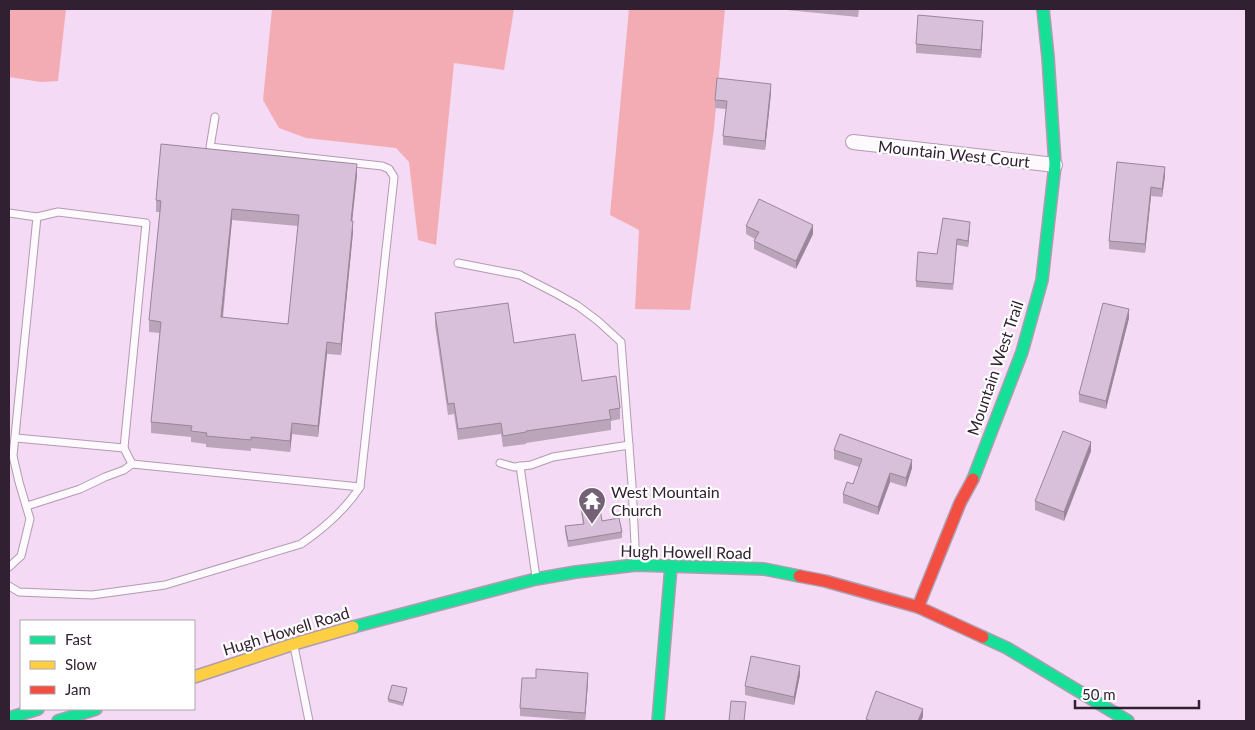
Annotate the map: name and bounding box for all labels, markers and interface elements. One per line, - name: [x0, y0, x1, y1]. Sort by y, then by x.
- street label: Mountain West Court: [877, 136, 1031, 171]
- street label: Mountain West Trail: [963, 298, 1026, 438]
- place label: West Mountain Church: [611, 482, 720, 519]
- temple icon: West Mountain Church: [577, 486, 607, 525]
- street label: Hugh Howell Road: [620, 541, 752, 562]
- street label: Hugh Howell Road: [220, 602, 351, 659]
- legend: [20, 620, 195, 710]
- text: Fast: [65, 630, 92, 648]
- text: Slow: [65, 655, 97, 673]
- scale bar: [1075, 678, 1199, 710]
- text: Jam: [65, 680, 91, 698]
- text: 50 m: [1082, 685, 1116, 703]

